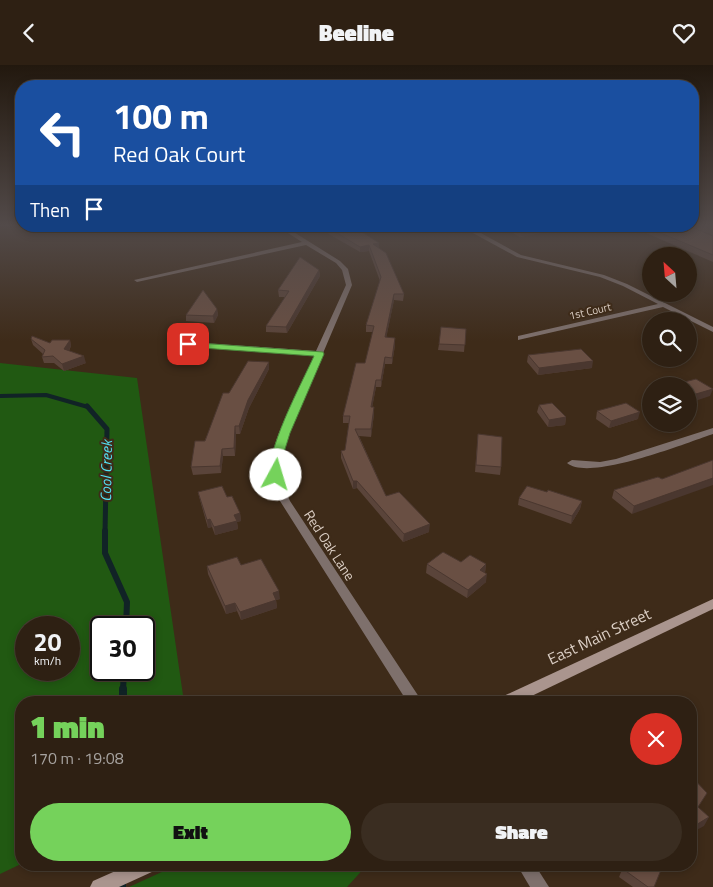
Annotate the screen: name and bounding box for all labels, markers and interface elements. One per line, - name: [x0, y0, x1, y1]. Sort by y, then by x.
- text: Beeline: [319, 16, 394, 50]
- icon: back: [15, 19, 43, 47]
- icon: heart: [670, 19, 698, 47]
- text: 100 m: [113, 89, 209, 143]
- icon: left: [30, 100, 95, 165]
- text: Red Oak Court: [113, 137, 245, 171]
- text: Then: [30, 195, 70, 224]
- icon: arrive: [80, 195, 108, 223]
- north arrow: [642, 247, 698, 303]
- map controls: [642, 247, 697, 432]
- street label: 1st Court: [567, 298, 613, 324]
- button: search: [642, 312, 697, 367]
- pin: [167, 323, 209, 365]
- icon: arrive: [174, 330, 202, 358]
- button: layers: [642, 377, 697, 432]
- water label: Cool Creek: [94, 438, 118, 502]
- position arrow: [249, 448, 301, 500]
- street label: Red Oak Lane: [299, 506, 361, 584]
- street label: East Main Street: [543, 601, 655, 670]
- speed limit sign: 30: [90, 616, 155, 681]
- text: 20: [33, 623, 62, 661]
- text: km/h: [34, 651, 61, 670]
- text: 1 min: [30, 704, 105, 750]
- button: close: [630, 713, 682, 765]
- text: 170 m · 19:08: [30, 746, 124, 770]
- button: Exit: [30, 803, 351, 861]
- button: Share: [361, 803, 682, 861]

